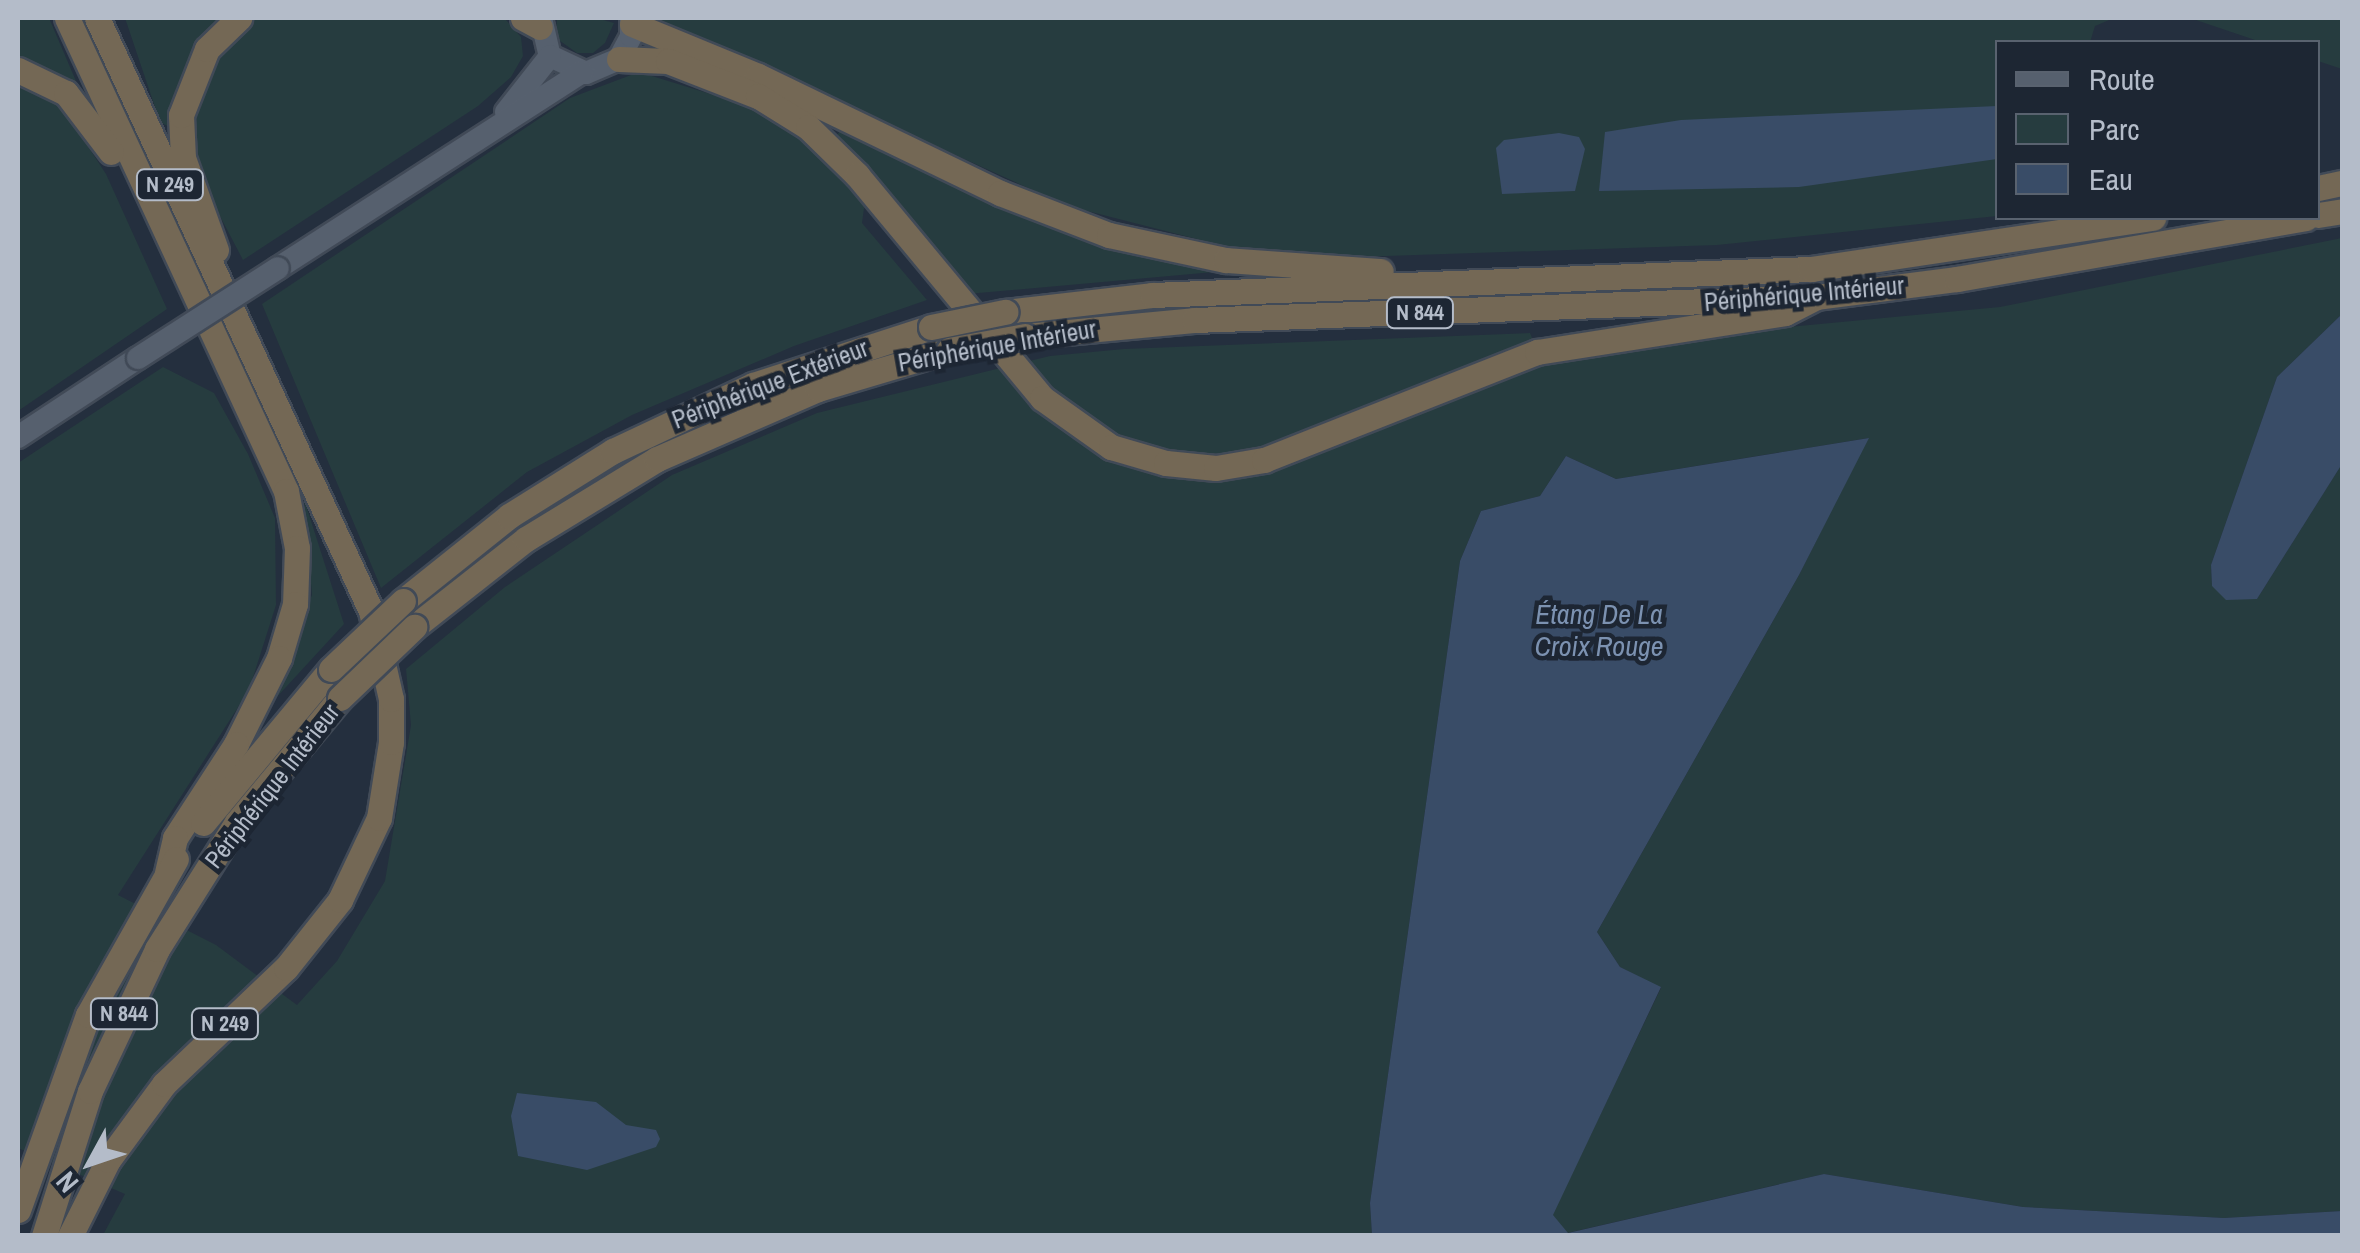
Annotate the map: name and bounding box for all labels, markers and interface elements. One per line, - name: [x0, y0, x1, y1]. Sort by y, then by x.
- legend: [1995, 40, 2320, 220]
- text: Route: [2089, 59, 2155, 99]
- text: Parc: [2089, 109, 2140, 149]
- text: Eau: [2089, 159, 2133, 199]
- road number: N 249: [135, 168, 205, 202]
- street label: Périphérique Intérieur: [1703, 270, 1905, 318]
- road number: N 844: [1385, 296, 1455, 330]
- street label: Périphérique Intérieur: [896, 314, 1098, 378]
- street label: Périphérique Extérieur: [668, 333, 872, 435]
- water label: Étang De La Croix Rouge: [1535, 597, 1663, 663]
- street label: Périphérique Intérieur: [198, 698, 346, 874]
- road number: N 844: [89, 997, 159, 1031]
- road number: N 249: [190, 1007, 260, 1041]
- north arrow: [40, 1113, 140, 1213]
- text: N: [47, 1164, 87, 1201]

